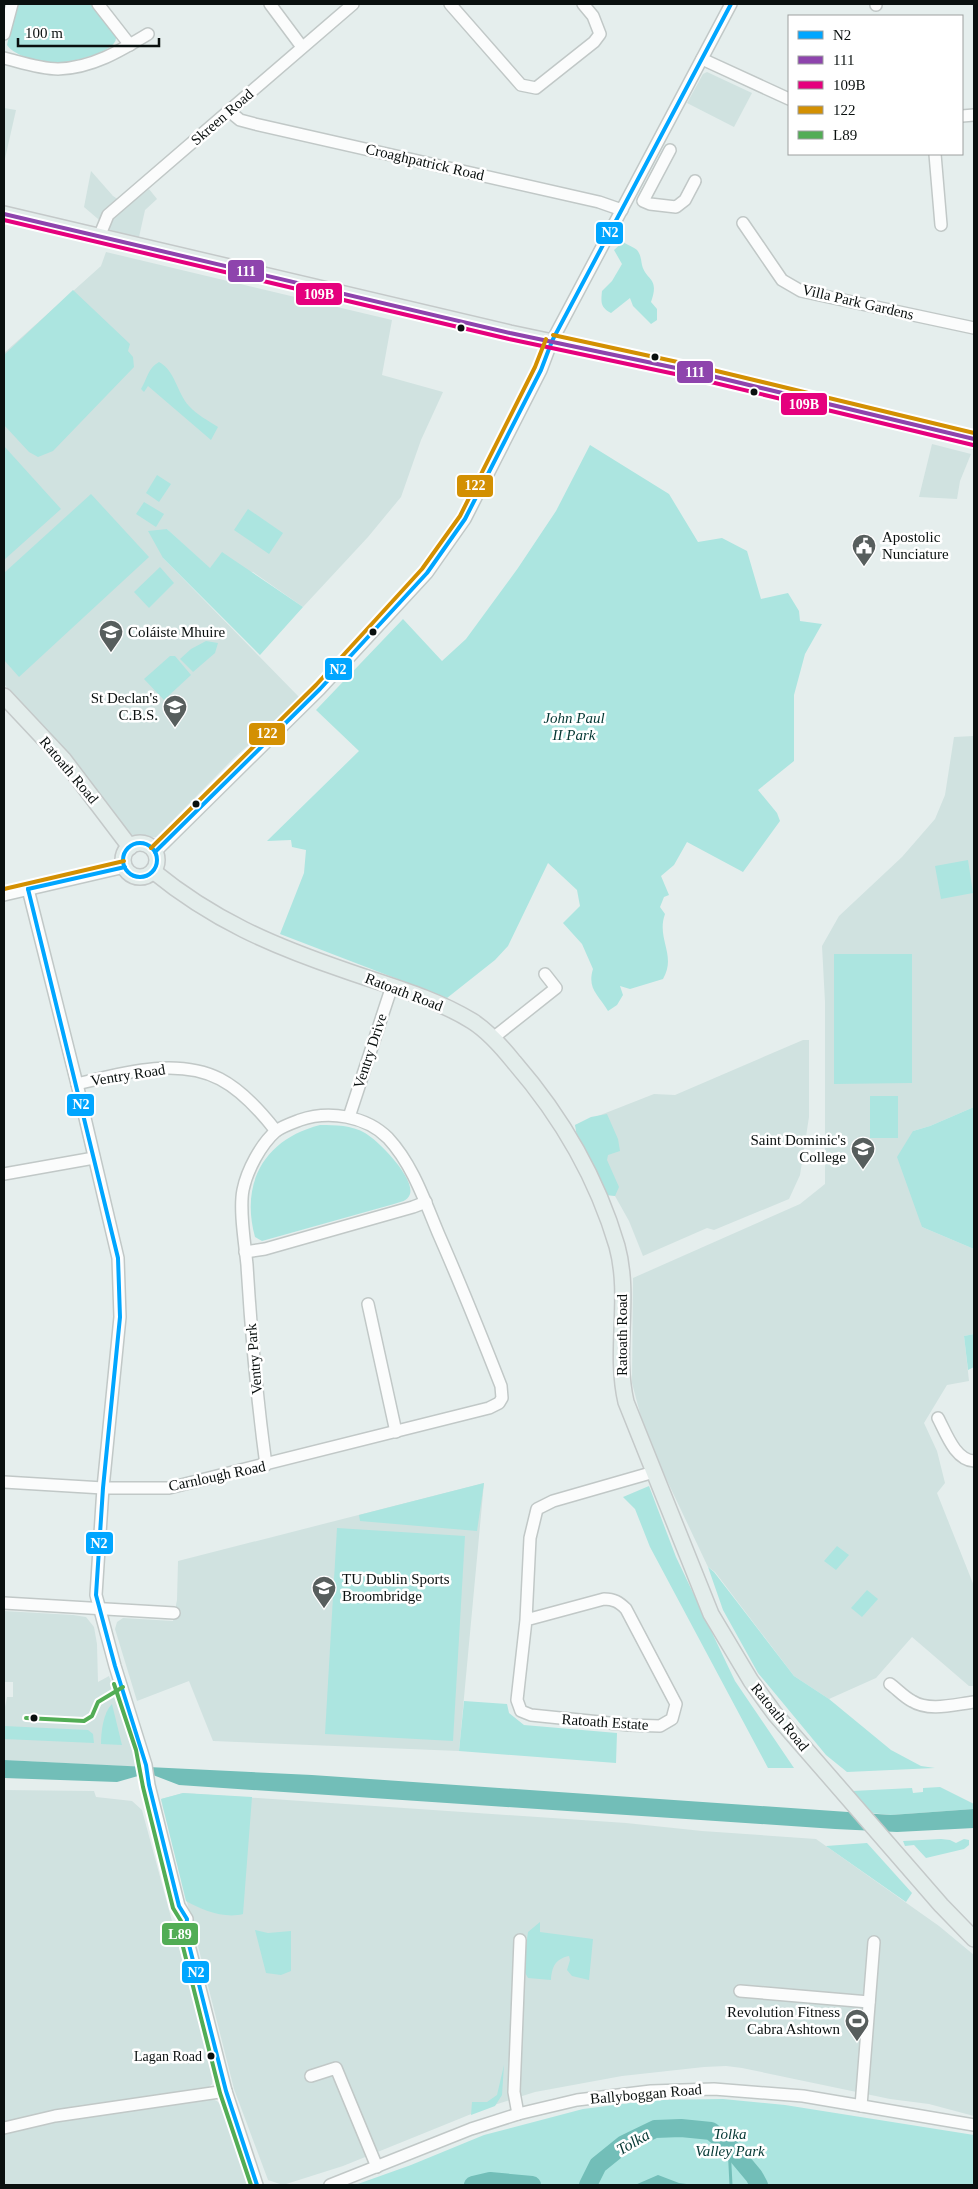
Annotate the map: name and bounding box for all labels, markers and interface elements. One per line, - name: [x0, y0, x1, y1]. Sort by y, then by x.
- scale bar: [18, 15, 159, 47]
- legend: [788, 15, 963, 155]
- text: 100 m: [25, 25, 63, 41]
- text: N2: [833, 27, 851, 43]
- text: 111: [833, 52, 854, 68]
- text: 109B: [833, 77, 866, 93]
- street label: Skreen Road: [188, 85, 257, 148]
- text: 122: [833, 102, 856, 118]
- text: L89: [833, 127, 857, 143]
- street label: Croaghpatrick Road: [364, 141, 486, 184]
- line badge: N2: [595, 221, 624, 245]
- text: N2: [601, 225, 619, 240]
- line badge: 111: [227, 259, 265, 283]
- text: 111: [236, 264, 256, 279]
- street label: Villa Park Gardens: [801, 281, 916, 323]
- line badge: 109B: [295, 282, 343, 306]
- text: 109B: [304, 287, 334, 302]
- unlabelled marker: [456, 323, 466, 333]
- unlabelled marker: [650, 352, 660, 362]
- line badge: 111: [676, 360, 714, 384]
- text: 111: [685, 365, 705, 380]
- unlabelled marker: [749, 387, 759, 397]
- line badge: 109B: [780, 392, 828, 416]
- text: 109B: [789, 397, 819, 412]
- line badge: 122: [456, 474, 494, 498]
- text: 122: [465, 478, 486, 493]
- place label: Apostolic Nunciature: [882, 529, 949, 562]
- public building icon: Apostolic Nunciature: [851, 533, 877, 567]
- school or university icon: Coláiste Mhuire: [98, 619, 124, 653]
- place label: Coláiste Mhuire: [128, 624, 225, 640]
- unlabelled marker: [368, 627, 378, 637]
- line badge: N2: [324, 657, 353, 681]
- text: N2: [329, 662, 347, 677]
- place label: St Declan's C.B.S.: [91, 690, 158, 723]
- school or university icon: St Declan's C.B.S.: [162, 694, 188, 728]
- park label: John Paul II Park: [543, 710, 605, 743]
- line badge: 122: [248, 722, 286, 746]
- text: 122: [257, 726, 278, 741]
- street label: Ratoath Road: [36, 733, 102, 807]
- unlabelled marker: [191, 799, 201, 809]
- street label: Ratoath Road: [363, 970, 446, 1014]
- street label: Ventry Drive: [350, 1011, 390, 1091]
- street label: Ventry Road: [90, 1061, 167, 1089]
- line badge: N2: [66, 1093, 95, 1117]
- text: N2: [72, 1097, 90, 1112]
- place label: Saint Dominic's College: [750, 1132, 846, 1165]
- school or university icon: Saint Dominic's College: [850, 1136, 876, 1170]
- street label: Ratoath Road: [614, 1293, 630, 1376]
- street label: Ventry Park: [243, 1322, 265, 1395]
- street label: Carnlough Road: [167, 1458, 267, 1494]
- line badge: N2: [85, 1531, 114, 1555]
- text: N2: [90, 1536, 108, 1551]
- place label: TU Dublin Sports Broombridge: [342, 1571, 450, 1604]
- school or university icon: TU Dublin Sports Broombridge: [311, 1575, 337, 1609]
- street label: Ratoath Road: [748, 1680, 812, 1754]
- street label: Ratoath Estate: [561, 1711, 649, 1733]
- unlabelled marker: [29, 1713, 39, 1723]
- line badge: L89: [161, 1922, 199, 1946]
- text: L89: [168, 1927, 192, 1942]
- line badge: N2: [181, 1960, 210, 1984]
- text: N2: [187, 1965, 205, 1980]
- place label: Revolution Fitness Cabra Ashtown: [727, 2004, 840, 2037]
- sports icon: Revolution Fitness Cabra Ashtown: [844, 2008, 870, 2042]
- place label: Lagan Road: [134, 2049, 202, 2064]
- marker: Lagan Road: [206, 2051, 216, 2061]
- street label: Ballyboggan Road: [589, 2081, 703, 2107]
- water label: Tolka: [614, 2126, 652, 2158]
- park label: Tolka Valley Park: [695, 2126, 765, 2159]

